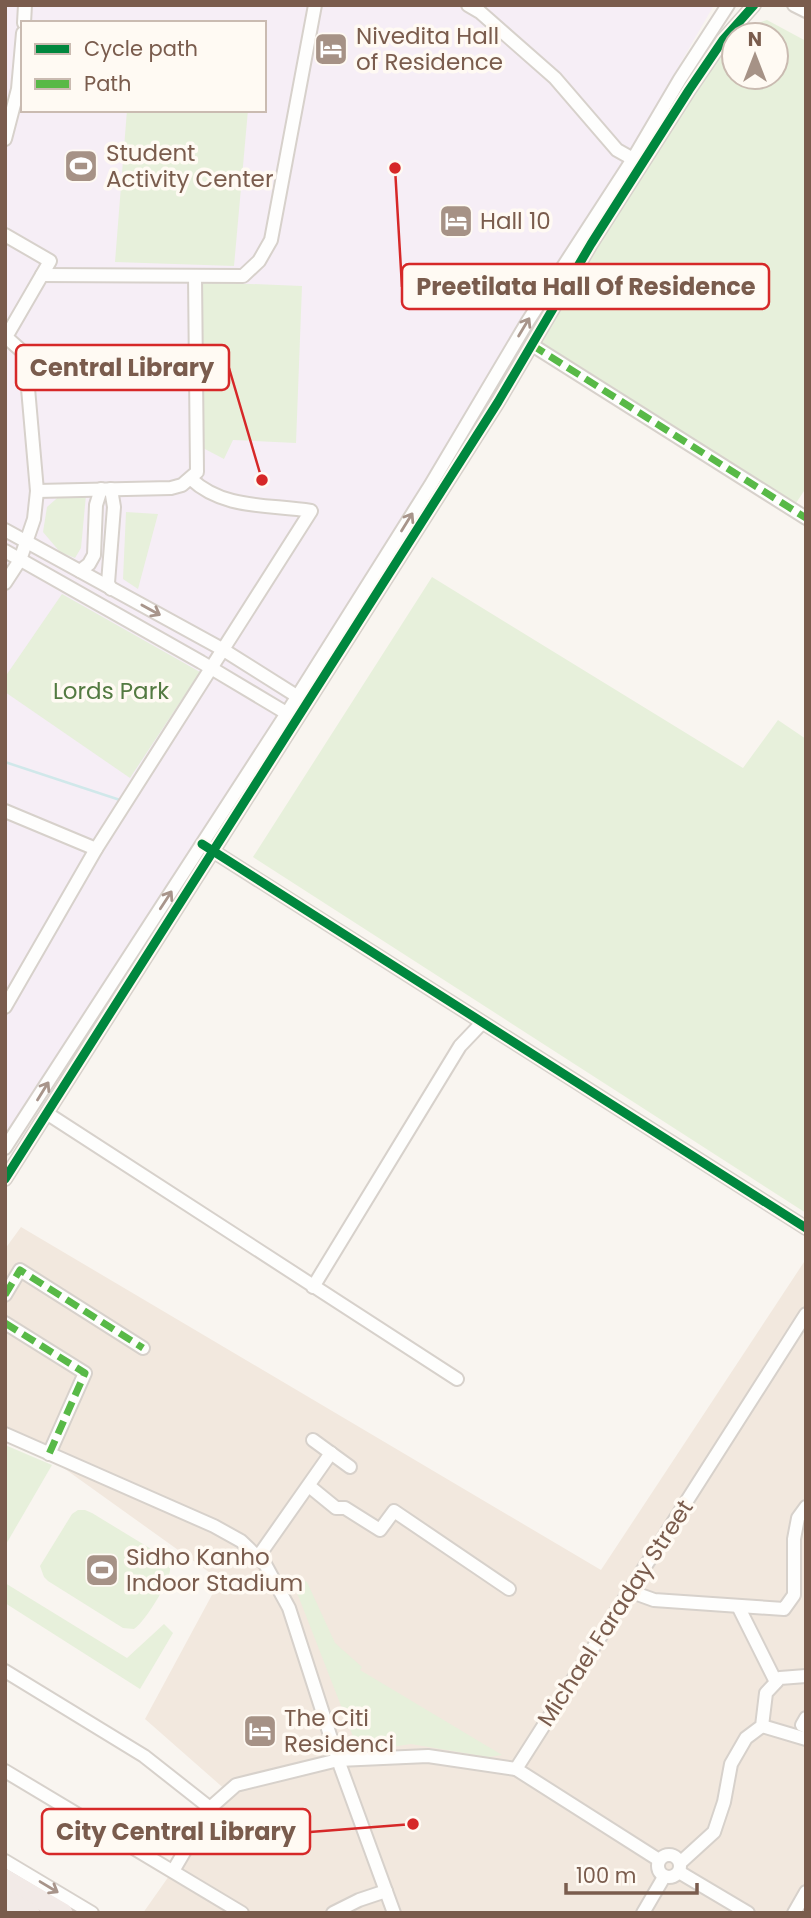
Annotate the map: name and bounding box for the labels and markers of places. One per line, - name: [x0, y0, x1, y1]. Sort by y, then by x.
- place label: Nivedita Hall of Residence: [356, 20, 503, 78]
- hotel icon: Nivedita Hall of Residence: [312, 30, 350, 68]
- place label: Student Activity Center: [106, 137, 273, 195]
- sports icon: Student Activity Center: [62, 147, 100, 185]
- hotel icon: Hall 10: [437, 202, 475, 240]
- place label: Hall 10: [480, 205, 551, 237]
- callout: Preetilata Hall Of Residence: [402, 264, 769, 309]
- callout: Central Library: [16, 345, 229, 390]
- place label: Sidho Kanho Indoor Stadium: [126, 1541, 303, 1599]
- sports icon: Sidho Kanho Indoor Stadium: [83, 1551, 121, 1589]
- place label: The Citi Residenci: [284, 1702, 394, 1760]
- hotel icon: The Citi Residenci: [241, 1712, 279, 1750]
- callout: City Central Library: [42, 1809, 310, 1854]

